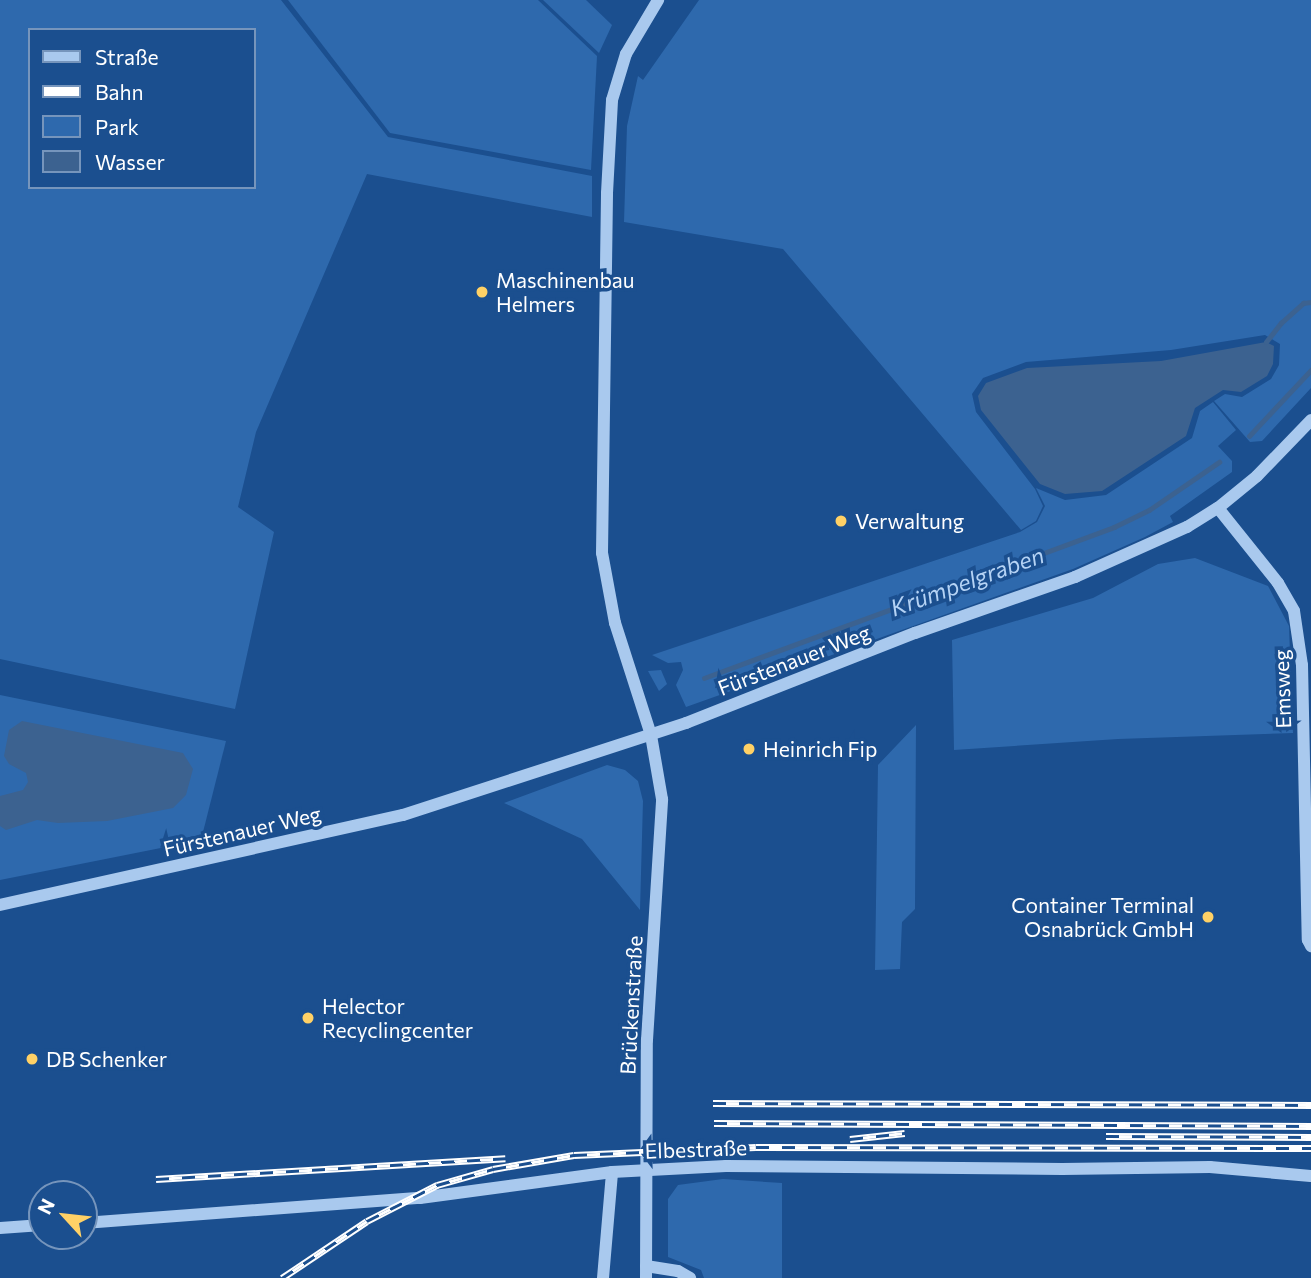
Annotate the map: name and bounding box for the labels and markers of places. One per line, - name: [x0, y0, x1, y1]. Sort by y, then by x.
- place label: Maschinenbau Helmers: [496, 267, 635, 317]
- marker: Maschinenbau Helmers: [474, 284, 490, 300]
- place label: Verwaltung: [855, 508, 964, 534]
- marker: Verwaltung: [833, 513, 849, 529]
- place label: Heinrich Fip: [763, 736, 877, 762]
- marker: Heinrich Fip: [741, 741, 757, 757]
- place label: Container Terminal Osnabrück GmbH: [1011, 892, 1194, 942]
- marker: Container Terminal Osnabrück GmbH: [1200, 909, 1216, 925]
- place label: Helector Recyclingcenter: [322, 993, 473, 1043]
- marker: Helector Recyclingcenter: [300, 1010, 316, 1026]
- place label: DB Schenker: [46, 1046, 167, 1072]
- marker: DB Schenker: [24, 1051, 40, 1067]

